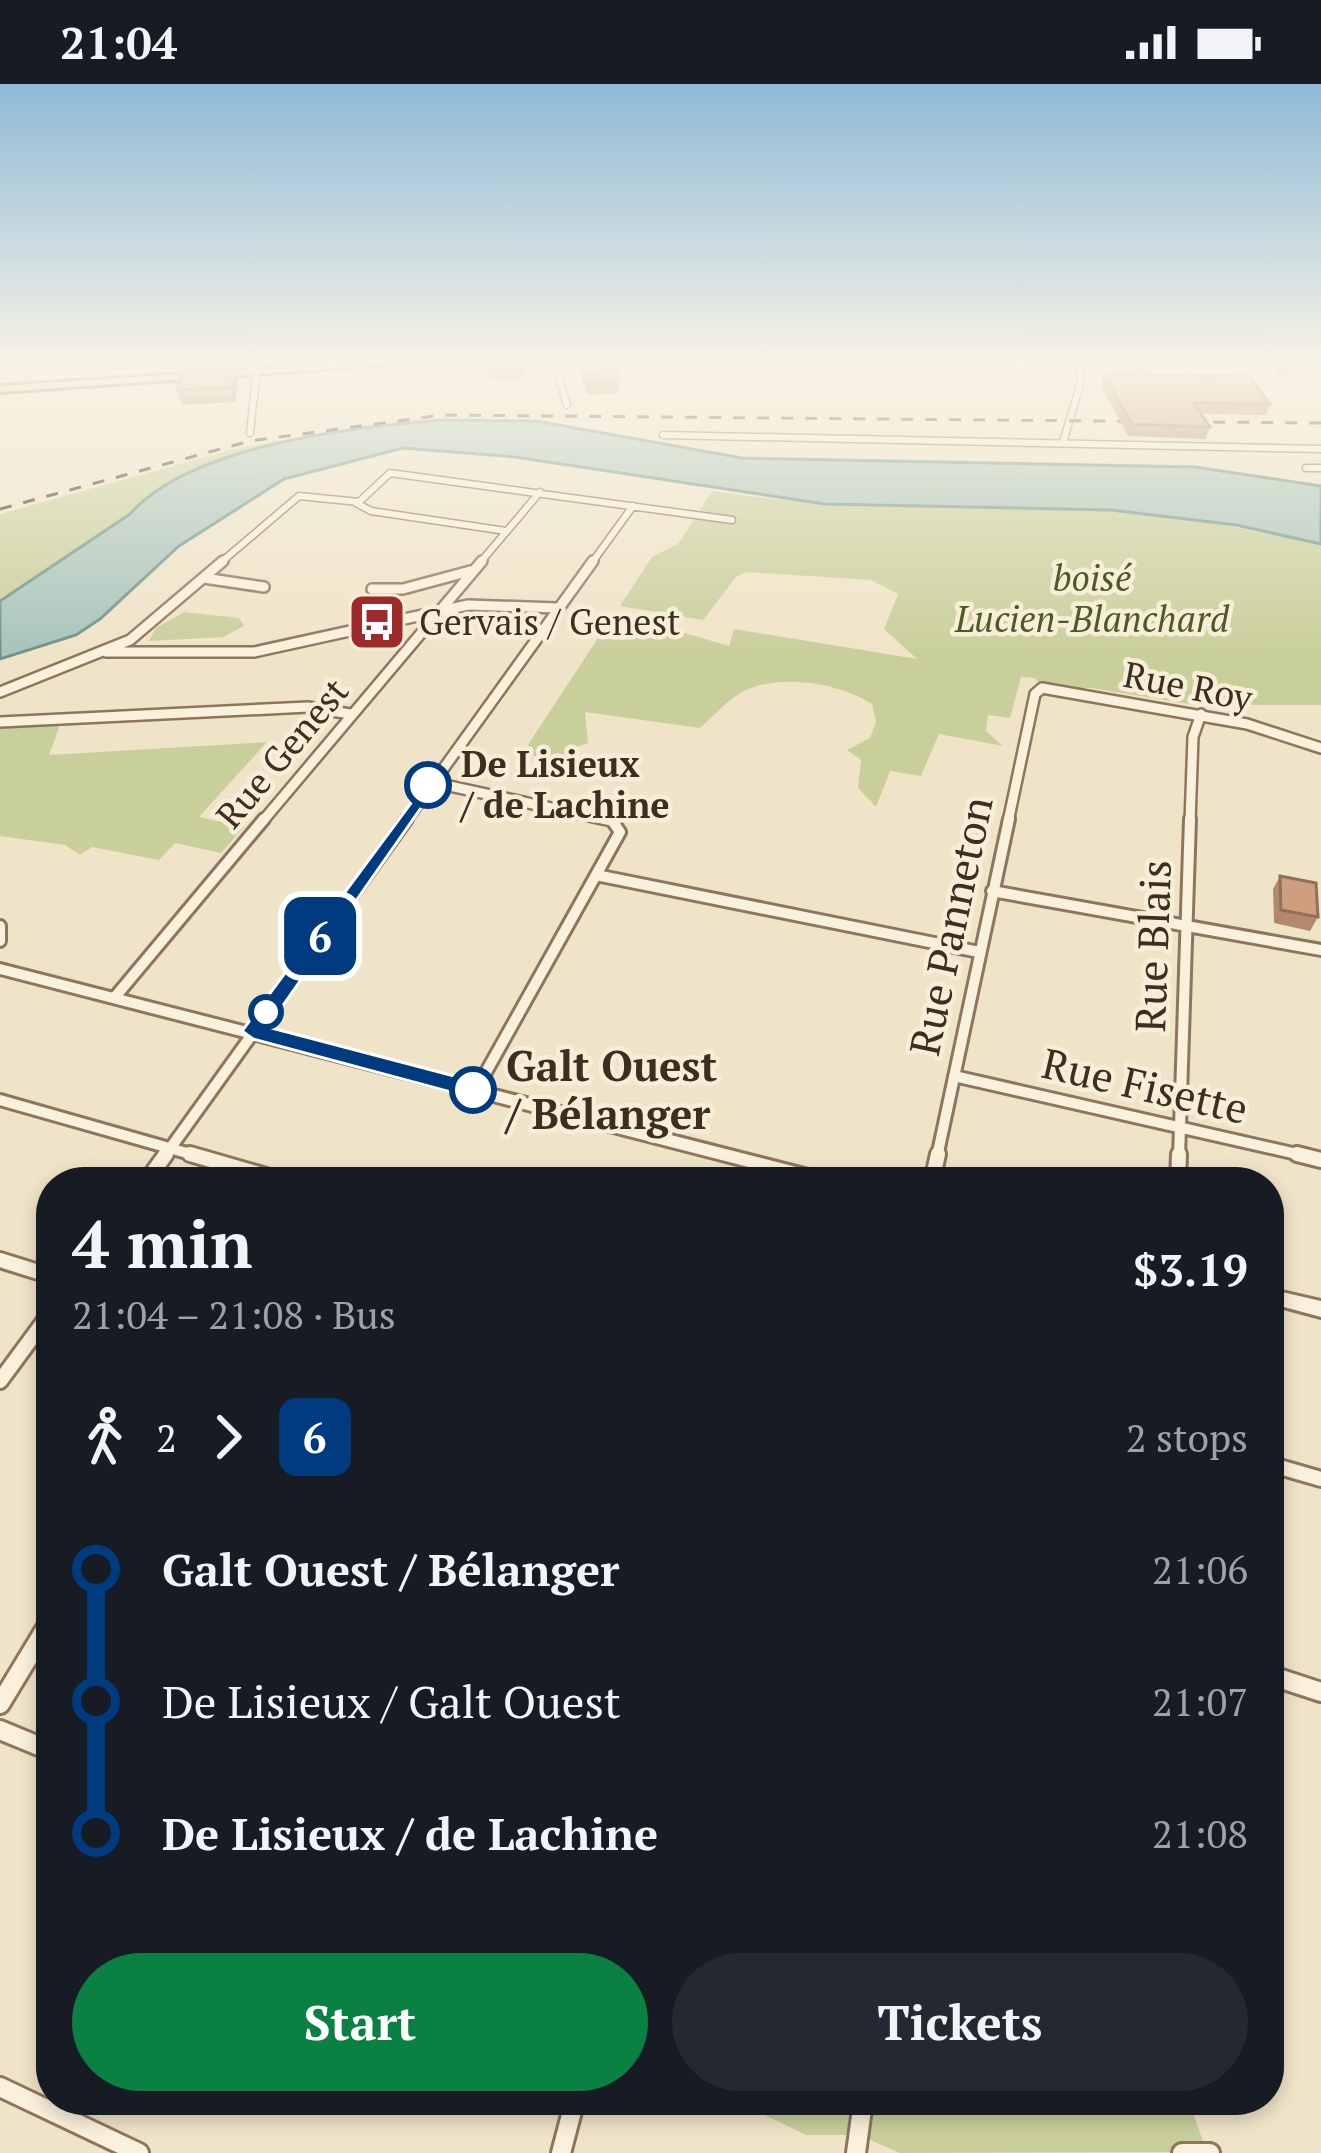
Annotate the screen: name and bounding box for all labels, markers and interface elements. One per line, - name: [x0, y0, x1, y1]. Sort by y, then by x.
- text: 21:04: [60, 12, 177, 72]
- park label: boisé Lucien-Blanchard: [954, 554, 1230, 642]
- bus stop icon: Gervais / Genest: [346, 591, 408, 653]
- place label: Gervais / Genest: [419, 598, 680, 645]
- street label: Rue Roy: [1120, 650, 1257, 721]
- street label: Rue Genest: [205, 668, 358, 837]
- place label: De Lisieux / de Lachine: [459, 740, 670, 828]
- marker: De Lisieux / de Lachine: [406, 763, 450, 807]
- street label: Rue Panneton: [895, 791, 1005, 1060]
- street label: Rue Blais: [1121, 859, 1183, 1033]
- line badge: 6: [281, 897, 359, 975]
- text: 6: [308, 908, 332, 964]
- unlabelled marker: [250, 996, 282, 1028]
- street label: Rue Fisette: [1037, 1034, 1253, 1136]
- place label: Galt Ouest / Bélanger: [504, 1037, 718, 1141]
- marker: Galt Ouest / Bélanger: [451, 1068, 495, 1112]
- text: 4 min: [72, 1199, 253, 1287]
- text: $3.19: [1133, 1239, 1248, 1299]
- text: 21:04 – 21:08 · Bus: [72, 1288, 396, 1340]
- icon: walk: [72, 1404, 138, 1470]
- icon: forward: [195, 1404, 261, 1470]
- text: 6: [303, 1409, 327, 1465]
- text: 2: [156, 1411, 177, 1463]
- text: 2 stops: [1126, 1411, 1248, 1463]
- text: Galt Ouest / Bélanger: [162, 1539, 619, 1599]
- text: 21:06: [1152, 1543, 1248, 1595]
- text: De Lisieux / Galt Ouest: [162, 1671, 621, 1731]
- text: 21:07: [1152, 1675, 1248, 1727]
- text: De Lisieux / de Lachine: [162, 1803, 658, 1863]
- text: 21:08: [1152, 1807, 1248, 1859]
- button: Start: [72, 1953, 648, 2091]
- button: Tickets: [672, 1953, 1248, 2091]

